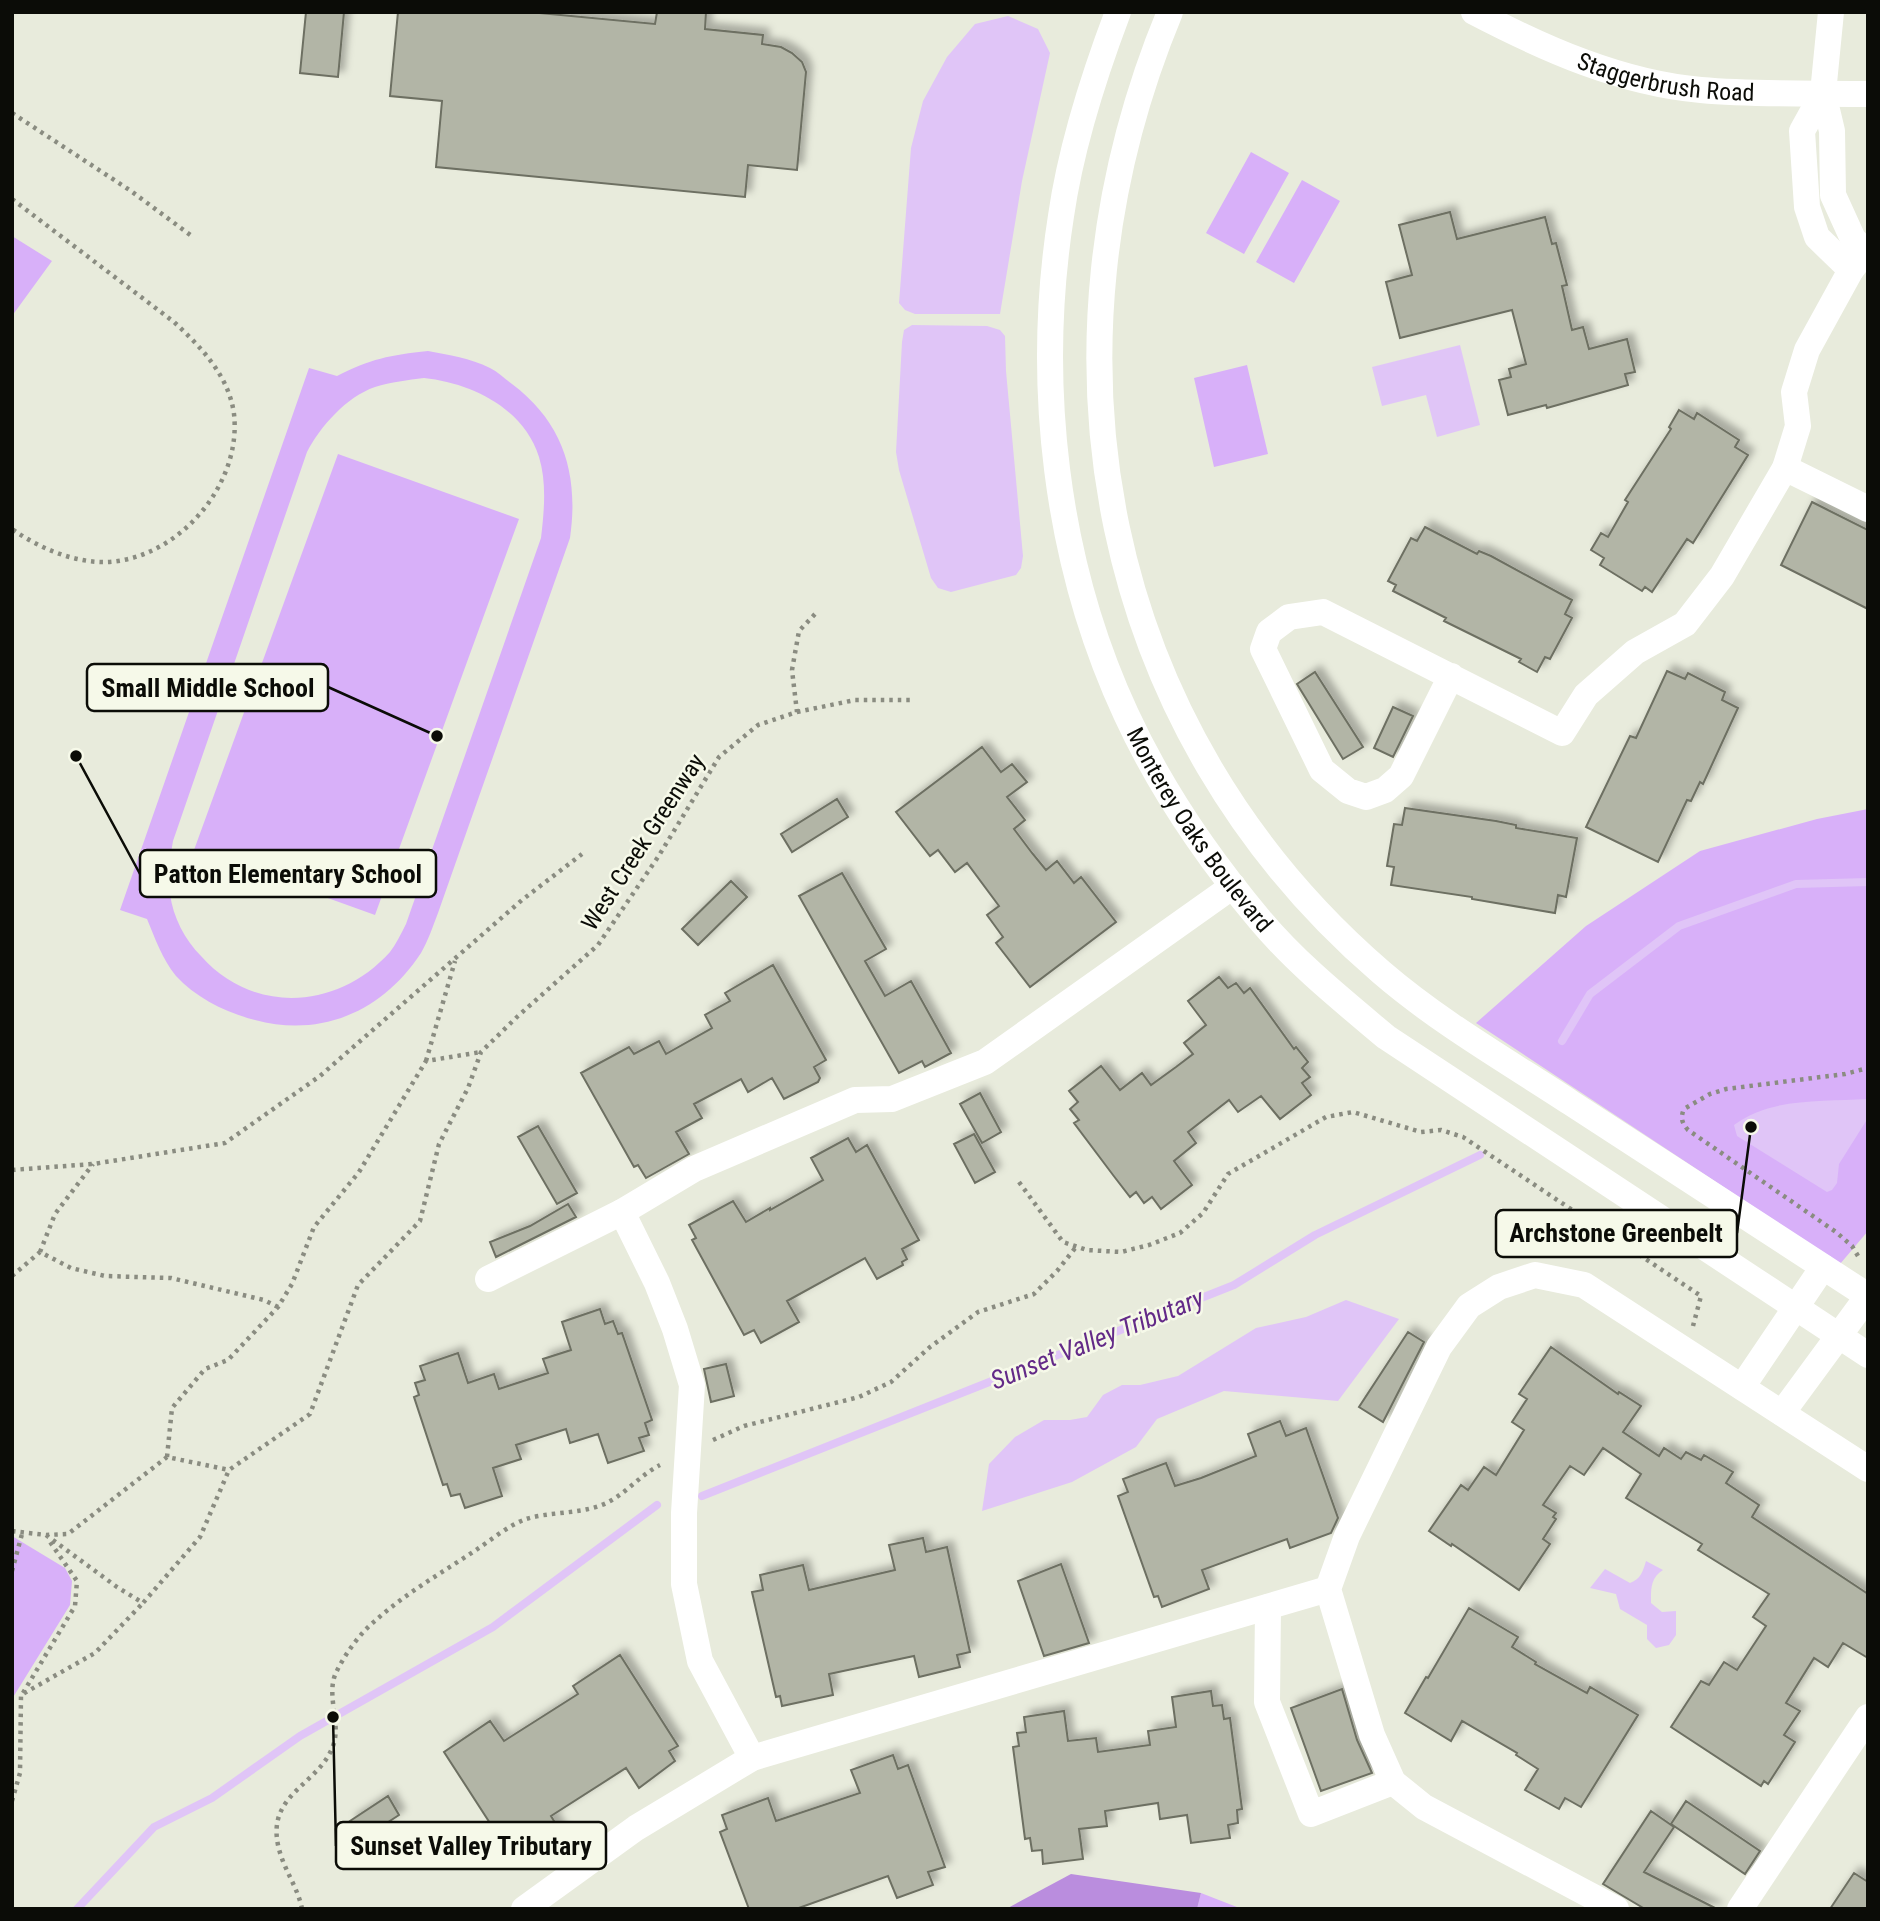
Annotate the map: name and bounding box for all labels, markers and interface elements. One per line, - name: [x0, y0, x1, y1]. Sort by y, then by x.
- street label: Staggerbrush Road: [1573, 47, 1755, 107]
- callout: Small Middle School: [87, 664, 328, 711]
- text: Small Middle School: [102, 673, 314, 703]
- street label: Monterey Oaks Boulevard: [1121, 723, 1278, 938]
- street label: West Creek Greenway: [576, 749, 710, 935]
- callout: Patton Elementary School: [140, 850, 436, 897]
- text: Patton Elementary School: [154, 859, 422, 889]
- callout: Archstone Greenbelt: [1496, 1210, 1737, 1257]
- text: Archstone Greenbelt: [1509, 1218, 1723, 1248]
- water label: Sunset Valley Tributary: [986, 1282, 1209, 1395]
- callout: Sunset Valley Tributary: [336, 1822, 606, 1869]
- text: Sunset Valley Tributary: [350, 1831, 592, 1861]

